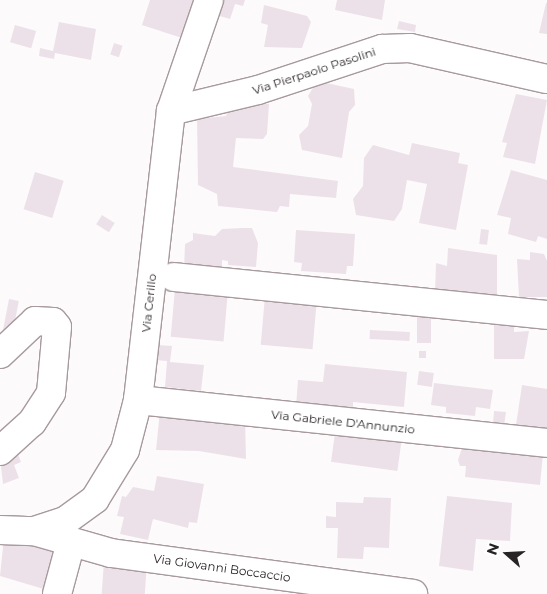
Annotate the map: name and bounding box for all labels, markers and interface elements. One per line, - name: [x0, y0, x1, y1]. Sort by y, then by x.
- street label: Via Pierpaolo Pasolini: [251, 44, 377, 98]
- street label: Via Cerillo: [139, 273, 159, 333]
- street label: Via Gabriele D'Annunzio: [270, 407, 416, 437]
- north arrow: [482, 529, 532, 579]
- text: N: [482, 541, 503, 557]
- street label: Via Giovanni Boccaccio: [152, 551, 292, 585]

